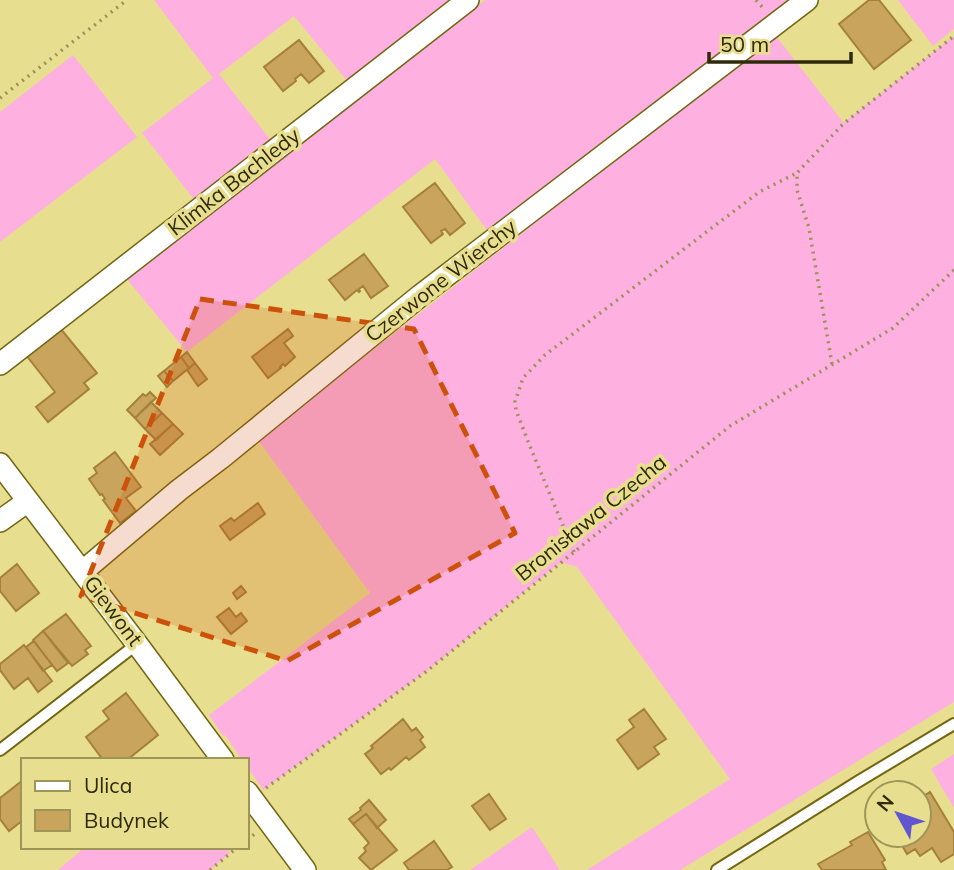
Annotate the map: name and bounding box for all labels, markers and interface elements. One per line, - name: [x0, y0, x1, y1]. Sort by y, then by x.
- scale bar: [709, 21, 851, 65]
- text: 50 m: [720, 31, 769, 57]
- street label: Klimka Bachledy: [162, 122, 305, 241]
- street label: Czerwone Wierchy: [360, 213, 521, 347]
- street label: Bronisława Czecha: [510, 448, 671, 586]
- street label: Giewont: [79, 570, 149, 651]
- legend: [21, 758, 248, 849]
- text: Ulica: [84, 772, 132, 798]
- north arrow: [863, 779, 933, 849]
- text: N: [871, 790, 899, 816]
- text: Budynek: [84, 807, 169, 833]

